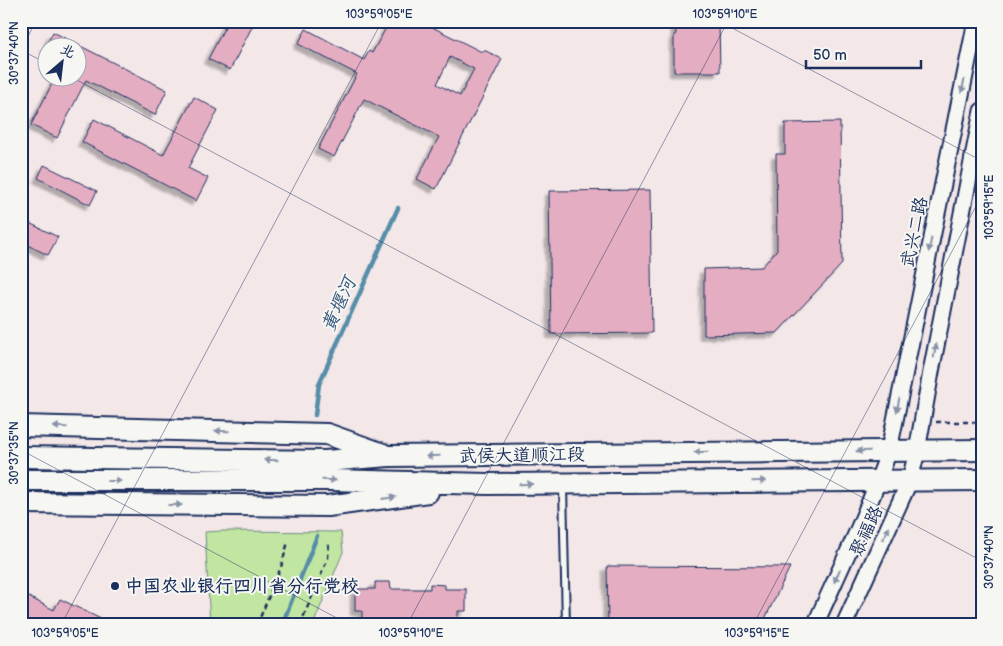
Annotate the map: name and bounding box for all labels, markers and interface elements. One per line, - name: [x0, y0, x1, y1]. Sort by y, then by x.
- text: 103°59'05"E: [345, 7, 413, 22]
- text: 103°59'10"E: [693, 7, 758, 22]
- text: 30°37'40"N: [7, 21, 22, 85]
- north arrow: [38, 38, 88, 88]
- scale bar: [806, 38, 920, 70]
- text: 北: [58, 40, 78, 62]
- text: 50 m: [813, 46, 847, 65]
- one-way arrow: [959, 79, 967, 94]
- text: 103°59'15"E: [982, 175, 997, 239]
- street label: 武兴二路: [897, 195, 932, 270]
- one-way arrow: [926, 238, 934, 253]
- water label: 黄堰河: [317, 271, 363, 335]
- one-way arrow: [931, 343, 939, 359]
- one-way arrow: [894, 397, 902, 412]
- text: 30°37'35"N: [7, 421, 22, 485]
- one-way arrow: [51, 423, 67, 431]
- one-way arrow: [214, 427, 230, 435]
- street label: 武侯大道顺江段: [459, 444, 585, 467]
- one-way arrow: [855, 447, 871, 455]
- one-way arrow: [692, 449, 708, 457]
- one-way arrow: [425, 452, 441, 460]
- one-way arrow: [262, 456, 278, 464]
- one-way arrow: [321, 476, 337, 484]
- one-way arrow: [106, 477, 122, 485]
- one-way arrow: [751, 477, 767, 485]
- one-way arrow: [519, 480, 535, 488]
- one-way arrow: [382, 493, 398, 501]
- one-way arrow: [167, 501, 183, 509]
- street label: 聚福路: [846, 502, 887, 560]
- text: 30°37'40"N: [982, 525, 997, 589]
- one-way arrow: [883, 526, 891, 540]
- one-way arrow: [833, 569, 841, 583]
- place label: 中国农业银行四川省分行党校: [125, 576, 359, 597]
- marker: 中国农业银行四川省分行党校: [109, 580, 121, 592]
- text: 103°59'05"E: [31, 626, 99, 641]
- text: 103°59'10"E: [379, 626, 444, 641]
- text: 103°59'15"E: [725, 626, 789, 641]

